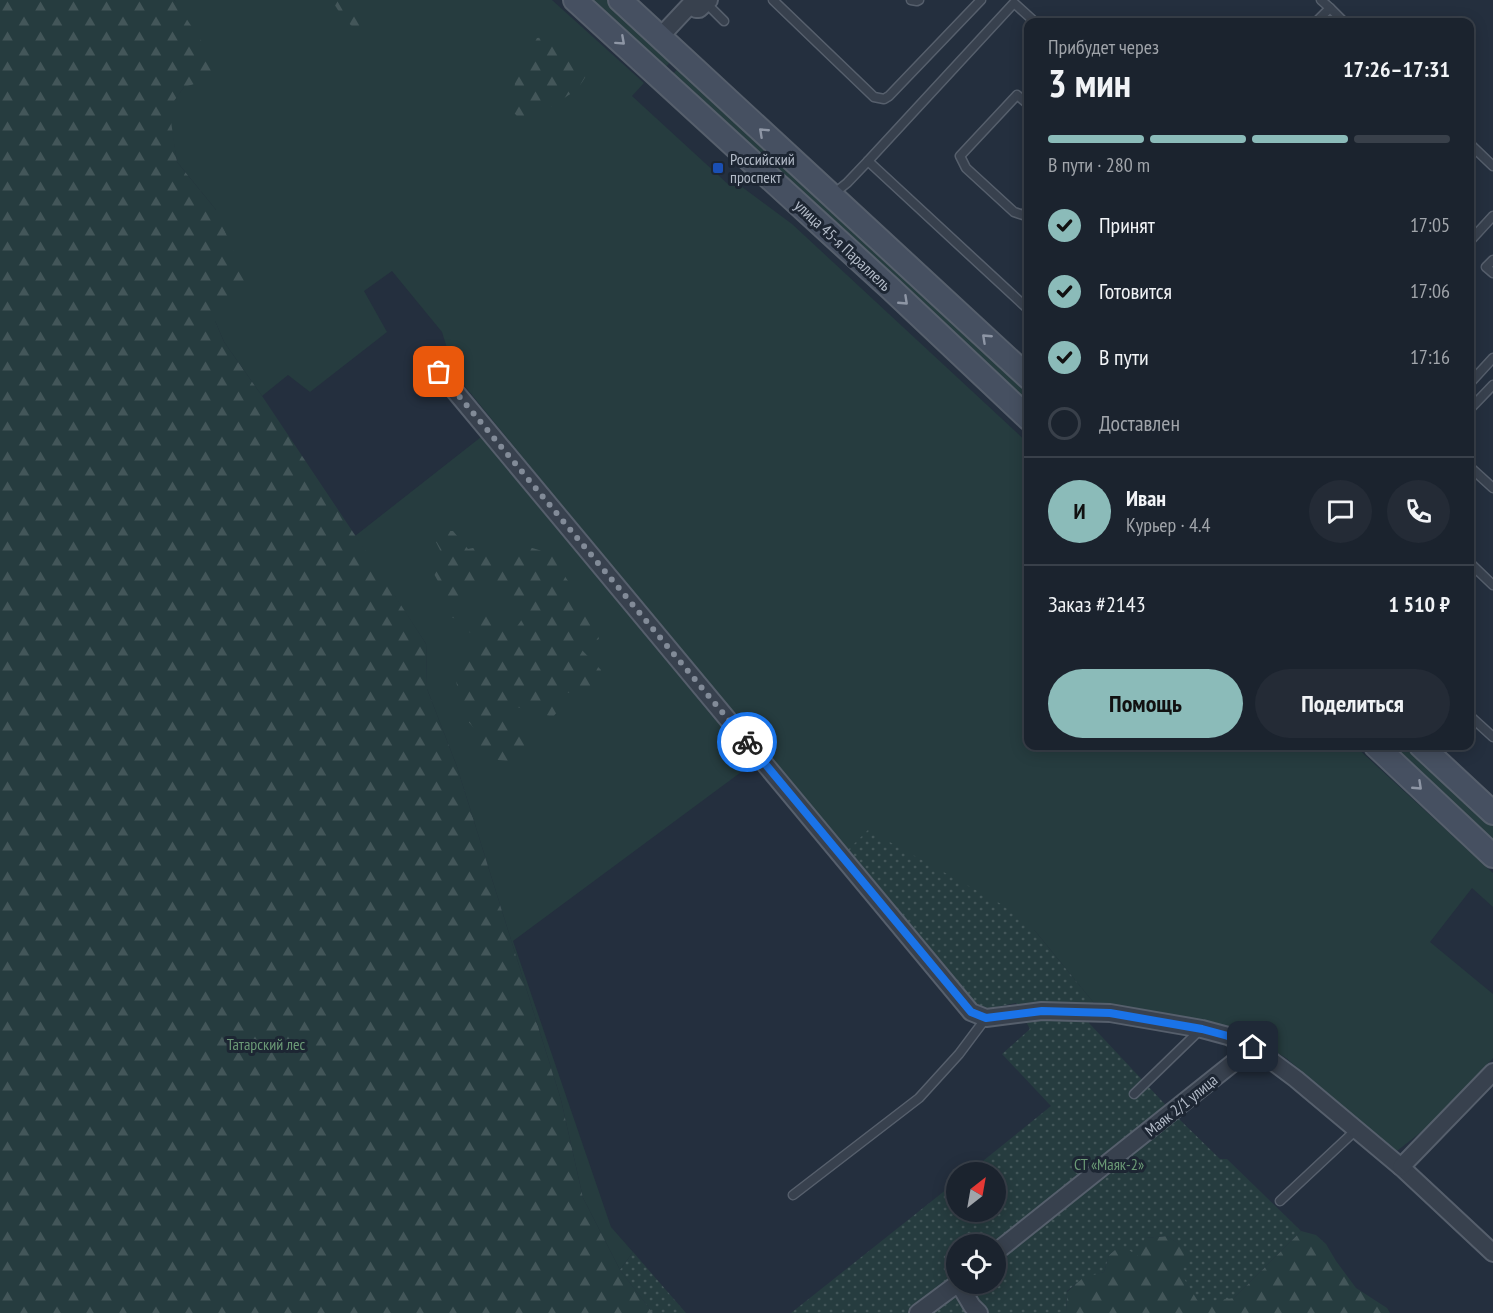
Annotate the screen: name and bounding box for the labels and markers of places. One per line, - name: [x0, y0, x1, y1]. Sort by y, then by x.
- place label: Российский проспект: [730, 149, 795, 187]
- marker: Российский проспект: [711, 161, 725, 175]
- pin: [413, 346, 464, 397]
- pin: [1227, 1021, 1278, 1072]

